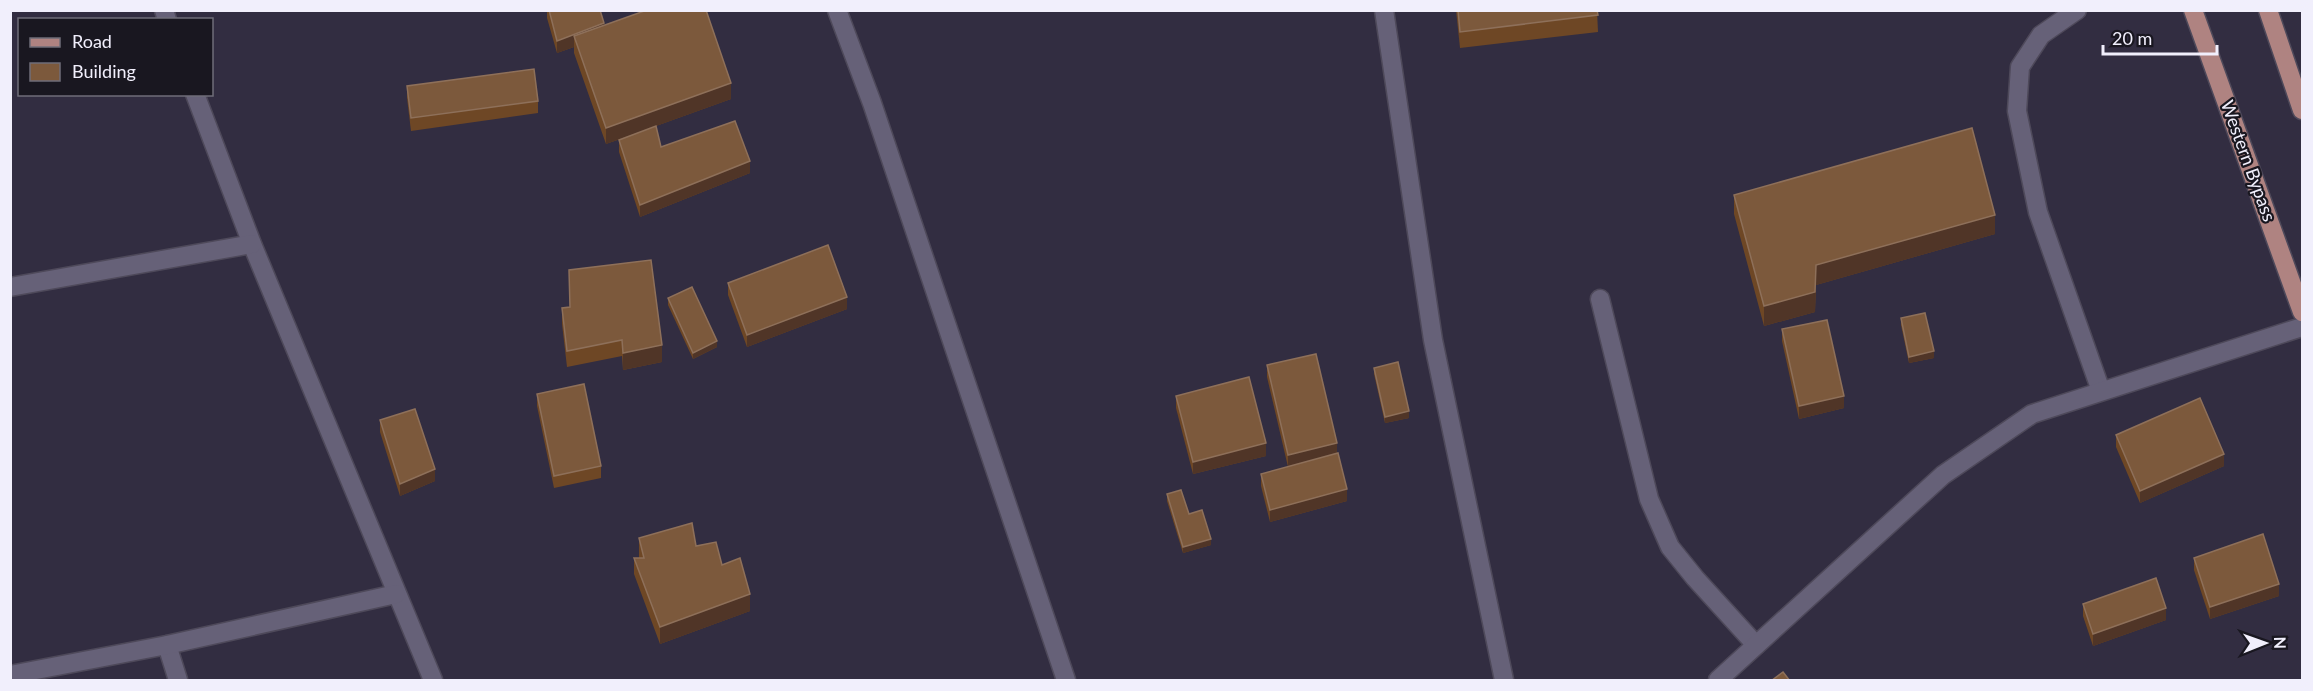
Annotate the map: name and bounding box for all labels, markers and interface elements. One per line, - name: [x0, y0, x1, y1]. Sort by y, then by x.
- legend: [18, 18, 213, 96]
- scale bar: [2103, 18, 2217, 56]
- text: 20 m: [2112, 27, 2152, 49]
- text: Road: [72, 30, 112, 52]
- text: Building: [72, 60, 136, 82]
- street label: Western Bypass: [2217, 97, 2281, 224]
- north arrow: [2235, 613, 2295, 673]
- text: N: [2271, 636, 2290, 649]

